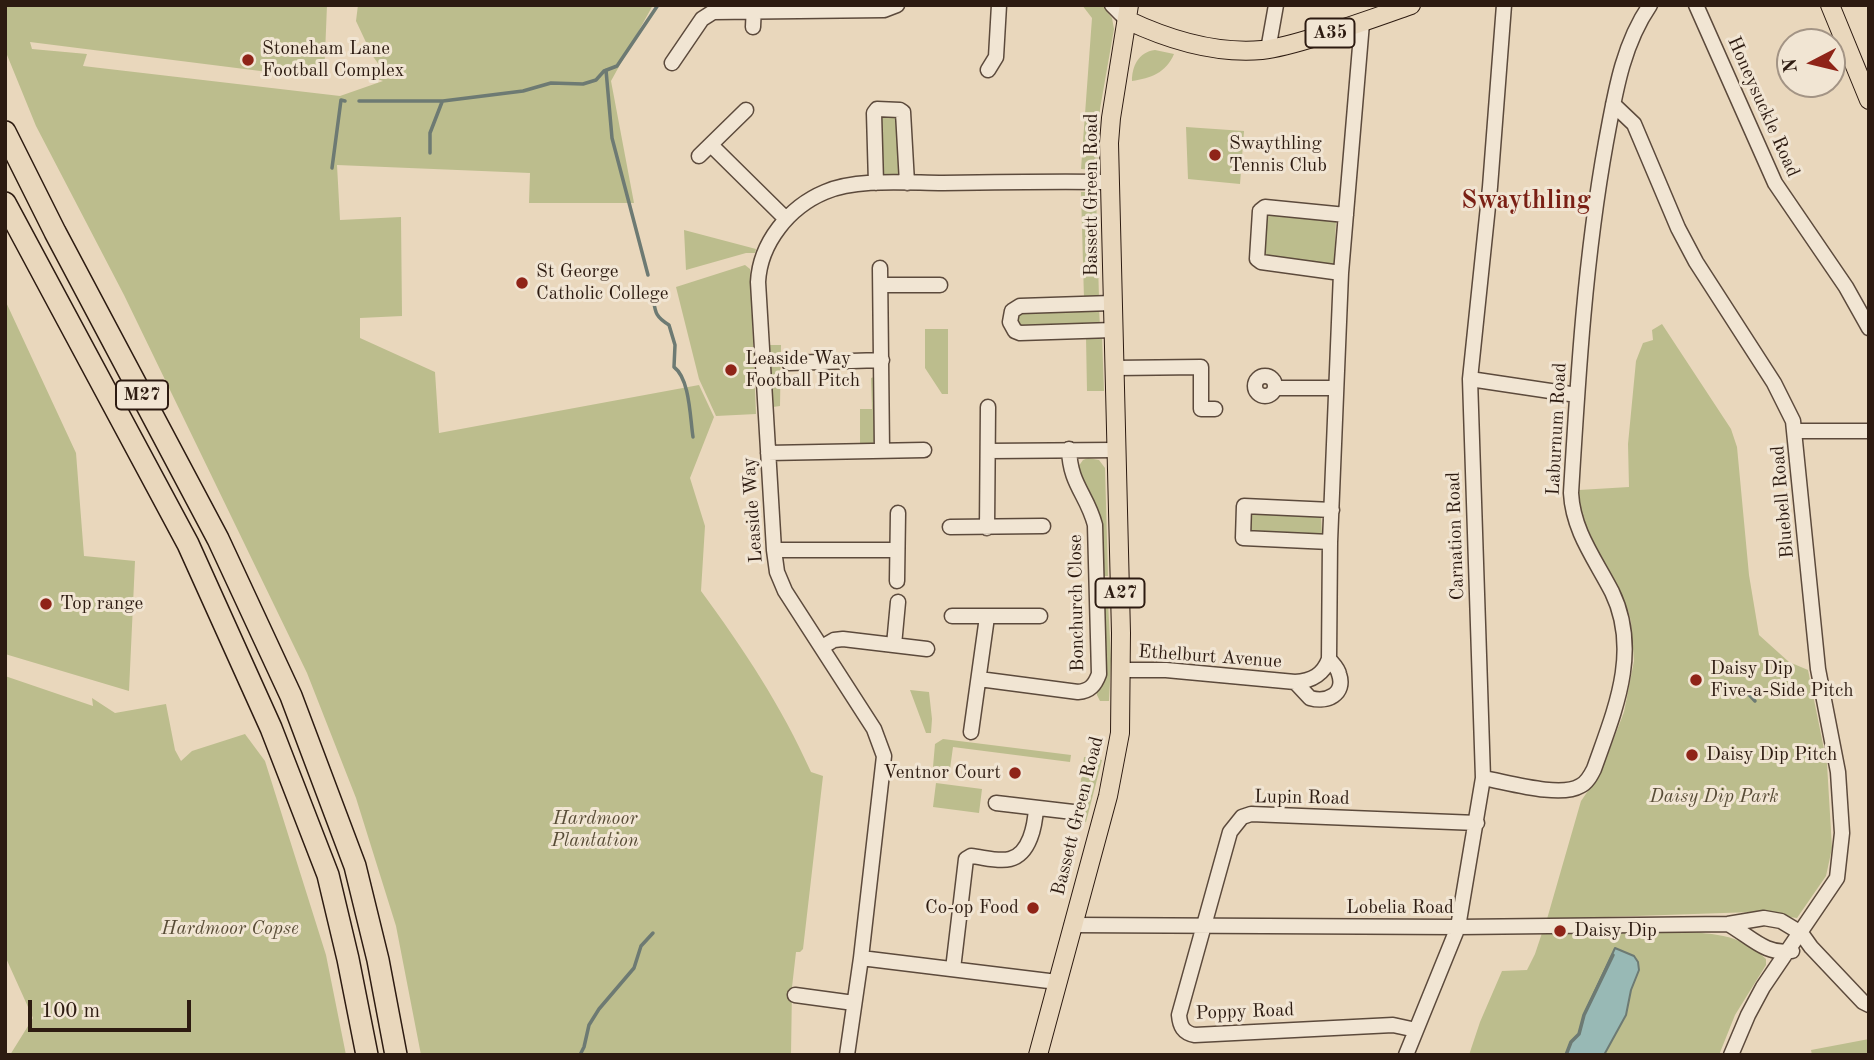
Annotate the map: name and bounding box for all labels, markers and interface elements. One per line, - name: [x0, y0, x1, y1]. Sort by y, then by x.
- road number: A35: [1306, 18, 1354, 48]
- north arrow: [1776, 28, 1846, 98]
- street label: Honeysuckle Road: [1722, 33, 1804, 181]
- place label: Stoneham Lane Football Complex: [262, 38, 404, 82]
- marker: Stoneham Lane Football Complex: [240, 52, 256, 68]
- text: N: [1781, 57, 1802, 74]
- street label: Bassett Green Road: [1081, 113, 1103, 277]
- place label: Swaythling Tennis Club: [1229, 133, 1327, 177]
- marker: Swaythling Tennis Club: [1207, 147, 1223, 163]
- district label: Swaythling: [1461, 185, 1591, 217]
- place label: St George Catholic College: [536, 261, 669, 305]
- marker: St George Catholic College: [514, 275, 530, 291]
- place label: Leaside Way Football Pitch: [745, 348, 860, 392]
- marker: Leaside Way Football Pitch: [723, 362, 739, 378]
- street label: Laburnum Road: [1542, 362, 1572, 496]
- road number: M27: [116, 380, 168, 410]
- street label: Bluebell Road: [1767, 444, 1799, 560]
- street label: Leaside Way: [738, 456, 768, 564]
- street label: Carnation Road: [1442, 471, 1470, 601]
- street label: Bonchurch Close: [1064, 534, 1090, 672]
- road number: A27: [1096, 578, 1144, 608]
- place label: Top range: [60, 593, 143, 615]
- marker: Top range: [38, 596, 54, 612]
- street label: Ethelburt Avenue: [1137, 641, 1283, 673]
- place label: Daisy Dip Five-a-Side Pitch: [1710, 658, 1854, 702]
- marker: Daisy Dip Five-a-Side Pitch: [1688, 672, 1704, 688]
- street label: Bassett Green Road: [1047, 734, 1109, 898]
- place label: Daisy Dip Pitch: [1706, 744, 1837, 766]
- marker: Daisy Dip Pitch: [1684, 747, 1700, 763]
- place label: Ventnor Court: [883, 762, 1001, 784]
- marker: Ventnor Court: [1007, 765, 1023, 781]
- street label: Lupin Road: [1254, 786, 1350, 810]
- park label: Daisy Dip Park: [1649, 786, 1779, 808]
- park label: Hardmoor Plantation: [551, 808, 639, 852]
- place label: Co-op Food: [925, 897, 1019, 919]
- street label: Lobelia Road: [1346, 897, 1454, 919]
- marker: Co-op Food: [1025, 900, 1041, 916]
- park label: Hardmoor Copse: [161, 918, 299, 940]
- place label: Daisy Dip: [1574, 920, 1657, 942]
- marker: Daisy Dip: [1552, 923, 1568, 939]
- scale bar: [32, 986, 194, 1030]
- street label: Poppy Road: [1195, 999, 1295, 1025]
- text: 100 m: [41, 1001, 100, 1022]

